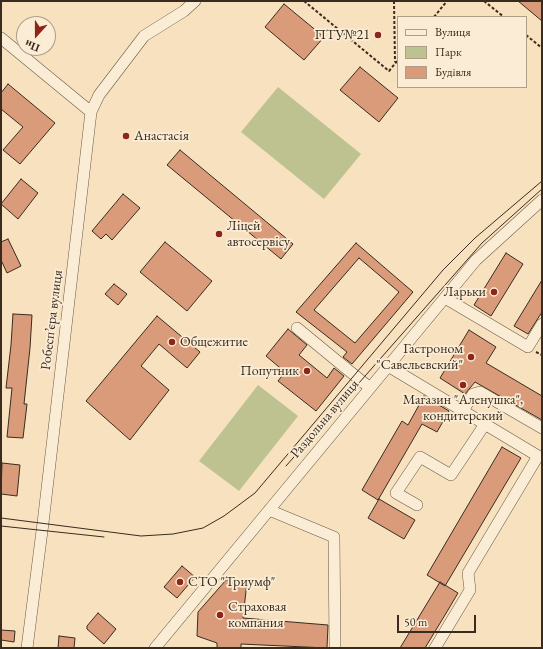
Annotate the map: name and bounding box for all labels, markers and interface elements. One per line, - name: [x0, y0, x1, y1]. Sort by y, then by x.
- north arrow: [16, 16, 56, 56]
- legend: [397, 16, 527, 88]
- text: Вулиця: [435, 24, 471, 40]
- place label: ПТУ№21: [315, 27, 370, 43]
- marker: ПТУ№21: [373, 30, 383, 40]
- text: Пн: [23, 37, 42, 56]
- text: Парк: [435, 44, 462, 60]
- text: Будівля: [435, 64, 471, 80]
- place label: Анастасія: [134, 128, 189, 144]
- marker: Анастасія: [121, 131, 131, 141]
- place label: Ліцей автосервісу: [227, 218, 290, 250]
- marker: Ліцей автосервісу: [214, 229, 224, 239]
- street label: Робесп’єра вулиця: [38, 269, 66, 371]
- place label: Ларьки: [444, 284, 486, 300]
- marker: Ларьки: [489, 287, 499, 297]
- place label: Общежитие: [180, 334, 248, 350]
- marker: Общежитие: [167, 337, 177, 347]
- place label: Гастроном "Савельевский": [376, 341, 463, 374]
- marker: Гастроном "Савельевский": [466, 352, 476, 362]
- place label: Попутник: [240, 363, 299, 379]
- marker: Попутник: [302, 366, 312, 376]
- street label: Раздольна вулиця: [287, 376, 363, 462]
- marker: Магазин "Аленушка", кондитерский: [458, 380, 468, 390]
- place label: Магазин "Аленушка", кондитерский: [403, 392, 523, 424]
- place label: СТО "Триумф": [188, 574, 275, 590]
- marker: СТО "Триумф": [175, 577, 185, 587]
- place label: Страховая компания: [228, 599, 287, 632]
- scale bar: [399, 607, 478, 633]
- marker: Страховая компания: [215, 610, 225, 620]
- text: 50 m: [404, 614, 427, 630]

